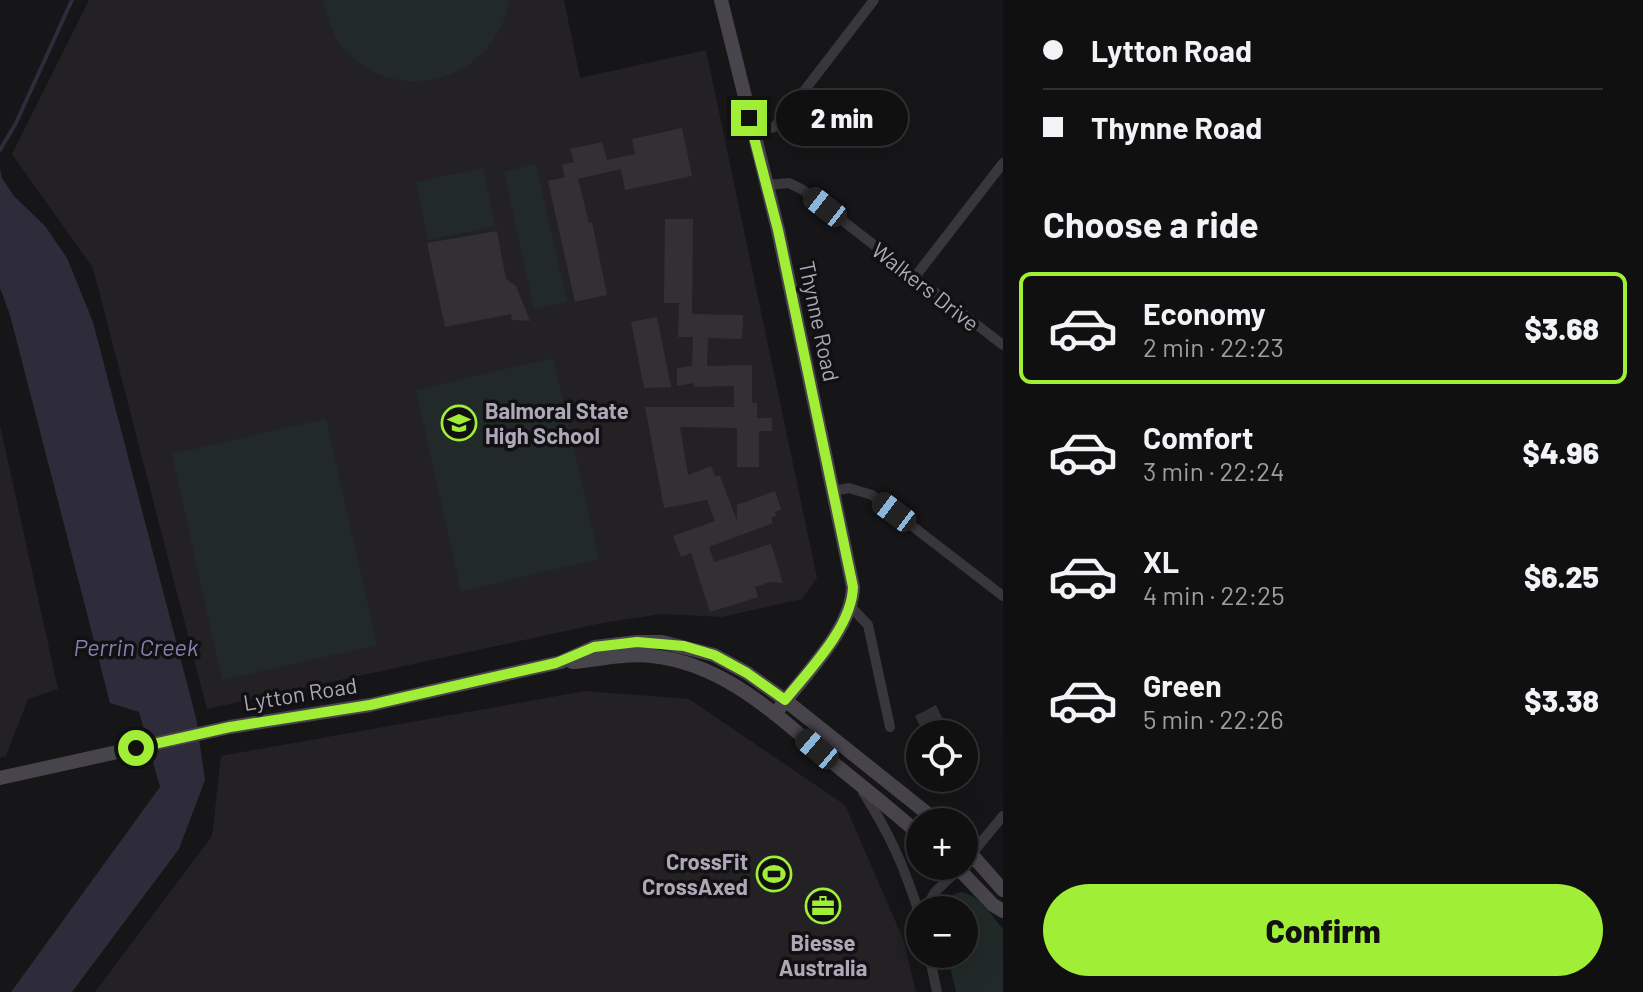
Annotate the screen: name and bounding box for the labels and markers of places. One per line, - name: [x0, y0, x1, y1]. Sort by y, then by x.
- place label: Balmoral State High School: [485, 397, 629, 448]
- school or university icon: Balmoral State High School: [440, 404, 478, 442]
- place label: CrossFit CrossAxed: [642, 848, 748, 899]
- sports icon: CrossFit CrossAxed: [755, 855, 793, 893]
- office icon: Biesse Australia: [804, 887, 842, 925]
- place label: Biesse Australia: [779, 929, 867, 980]

